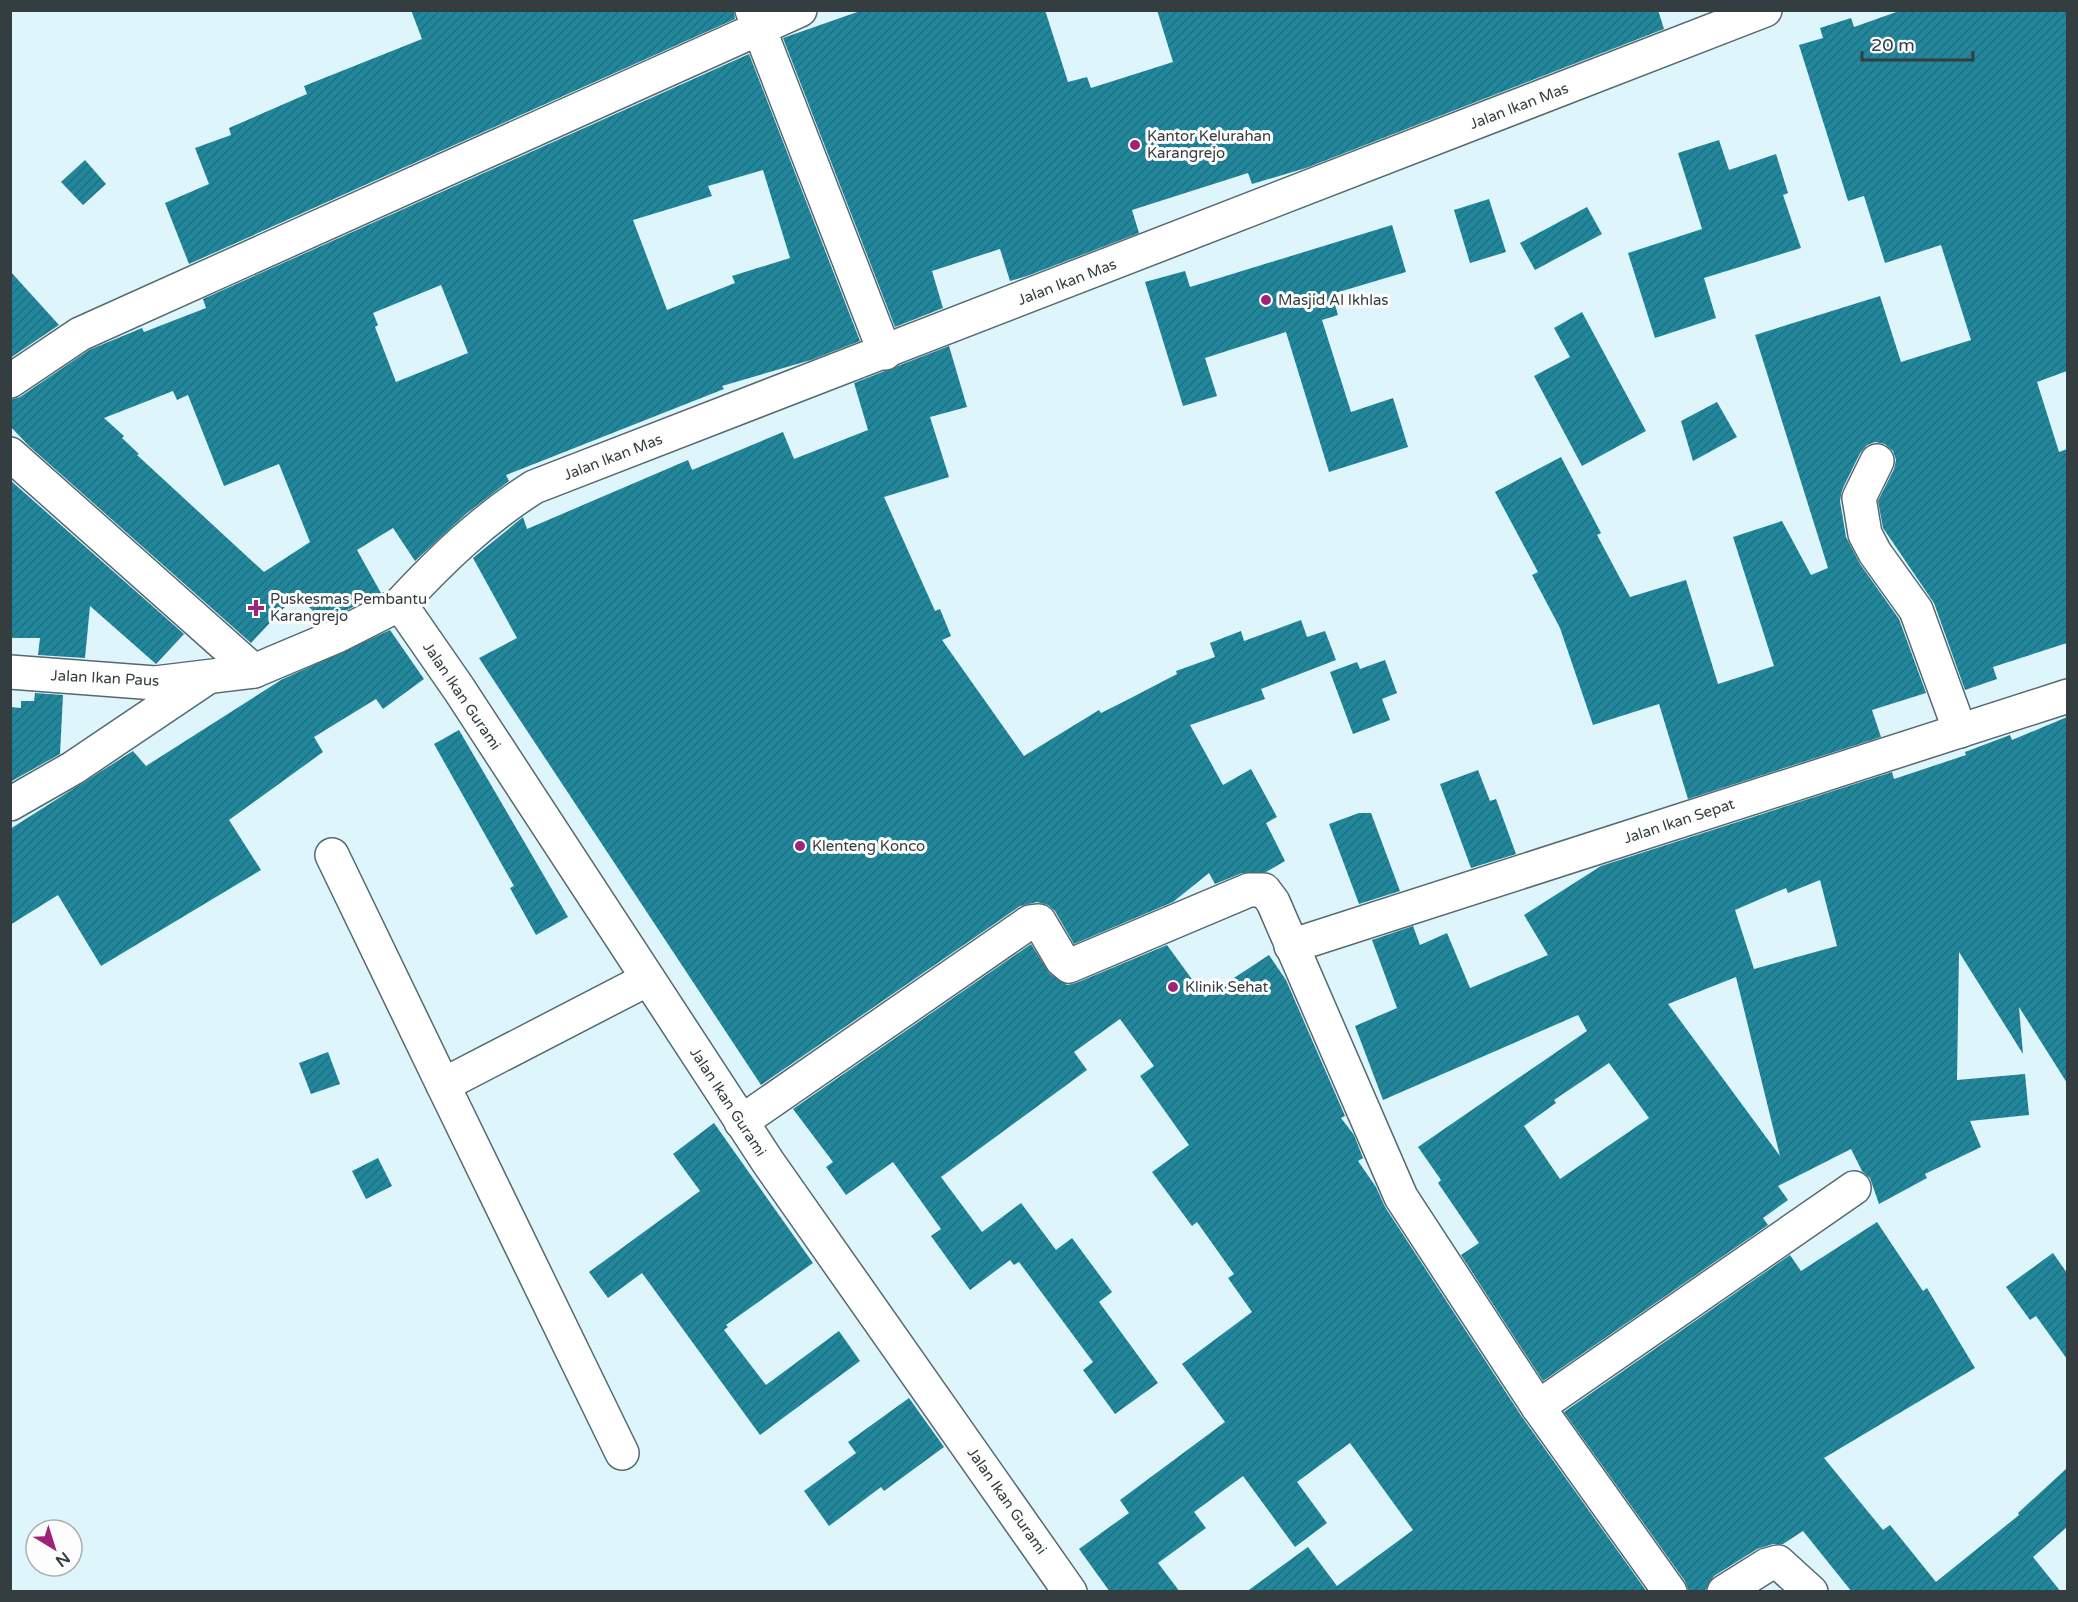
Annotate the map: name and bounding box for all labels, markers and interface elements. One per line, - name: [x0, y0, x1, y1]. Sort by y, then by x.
- scale bar: [1862, 24, 1973, 62]
- text: 20 m: [1871, 34, 1915, 56]
- street label: Jalan Ikan Mas: [1467, 79, 1571, 133]
- place label: Kantor Kelurahan Karangrejo: [1147, 127, 1271, 162]
- marker: Kantor Kelurahan Karangrejo: [1128, 138, 1142, 152]
- street label: Jalan Ikan Mas: [1015, 255, 1119, 309]
- place label: Masjid Al Ikhlas: [1278, 291, 1389, 309]
- marker: Masjid Al Ikhlas: [1259, 293, 1273, 307]
- street label: Jalan Ikan Mas: [561, 430, 665, 484]
- place label: Puskesmas Pembantu Karangrejo: [270, 590, 427, 625]
- marker: Puskesmas Pembantu Karangrejo: [247, 599, 265, 617]
- street label: Jalan Ikan Gurami: [419, 639, 505, 753]
- street label: Jalan Ikan Paus: [50, 666, 160, 690]
- street label: Jalan Ikan Sepat: [1621, 795, 1737, 847]
- place label: Klenteng Konco: [812, 837, 925, 855]
- marker: Klenteng Konco: [793, 839, 807, 853]
- place label: Klinik Sehat: [1185, 978, 1269, 996]
- marker: Klinik Sehat: [1166, 980, 1180, 994]
- street label: Jalan Ikan Gurami: [686, 1044, 770, 1160]
- street label: Jalan Ikan Gurami: [963, 1444, 1051, 1558]
- north arrow: [24, 1518, 84, 1578]
- text: N: [51, 1547, 74, 1571]

